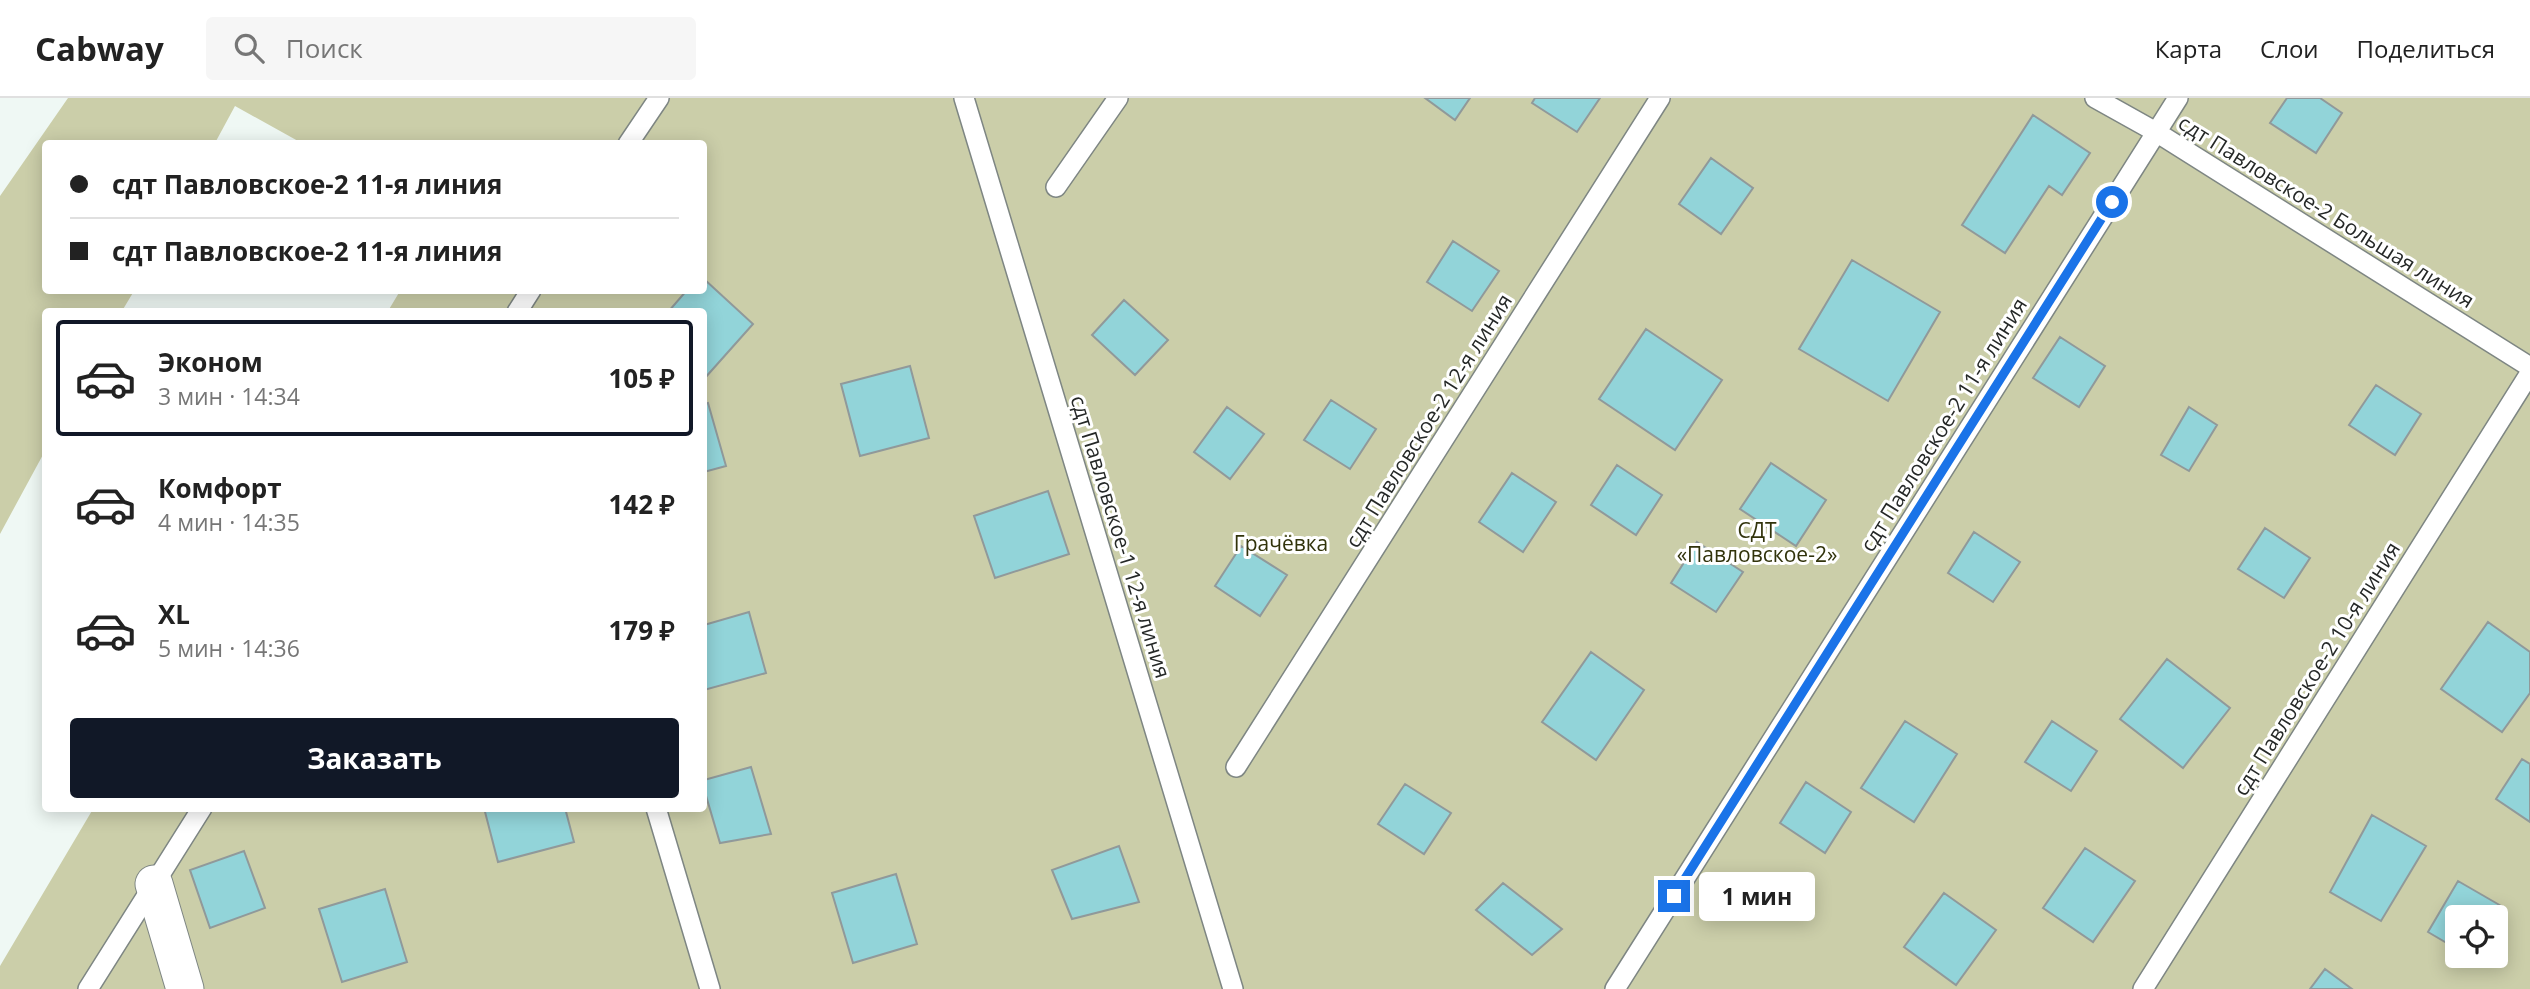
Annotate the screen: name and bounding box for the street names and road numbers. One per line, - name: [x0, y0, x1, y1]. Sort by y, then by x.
- street label: сдт Павловское-2 Большая линия: [2173, 108, 2480, 314]
- street label: сдт Павловское-2 12-я линия: [1338, 288, 1518, 553]
- street label: сдт Павловское-2 11-я линия: [1853, 292, 2033, 557]
- street label: сдт Павловское-1 12-я линия: [1065, 392, 1177, 681]
- street label: сдт Павловское-2 10-я линия: [2226, 536, 2406, 801]

